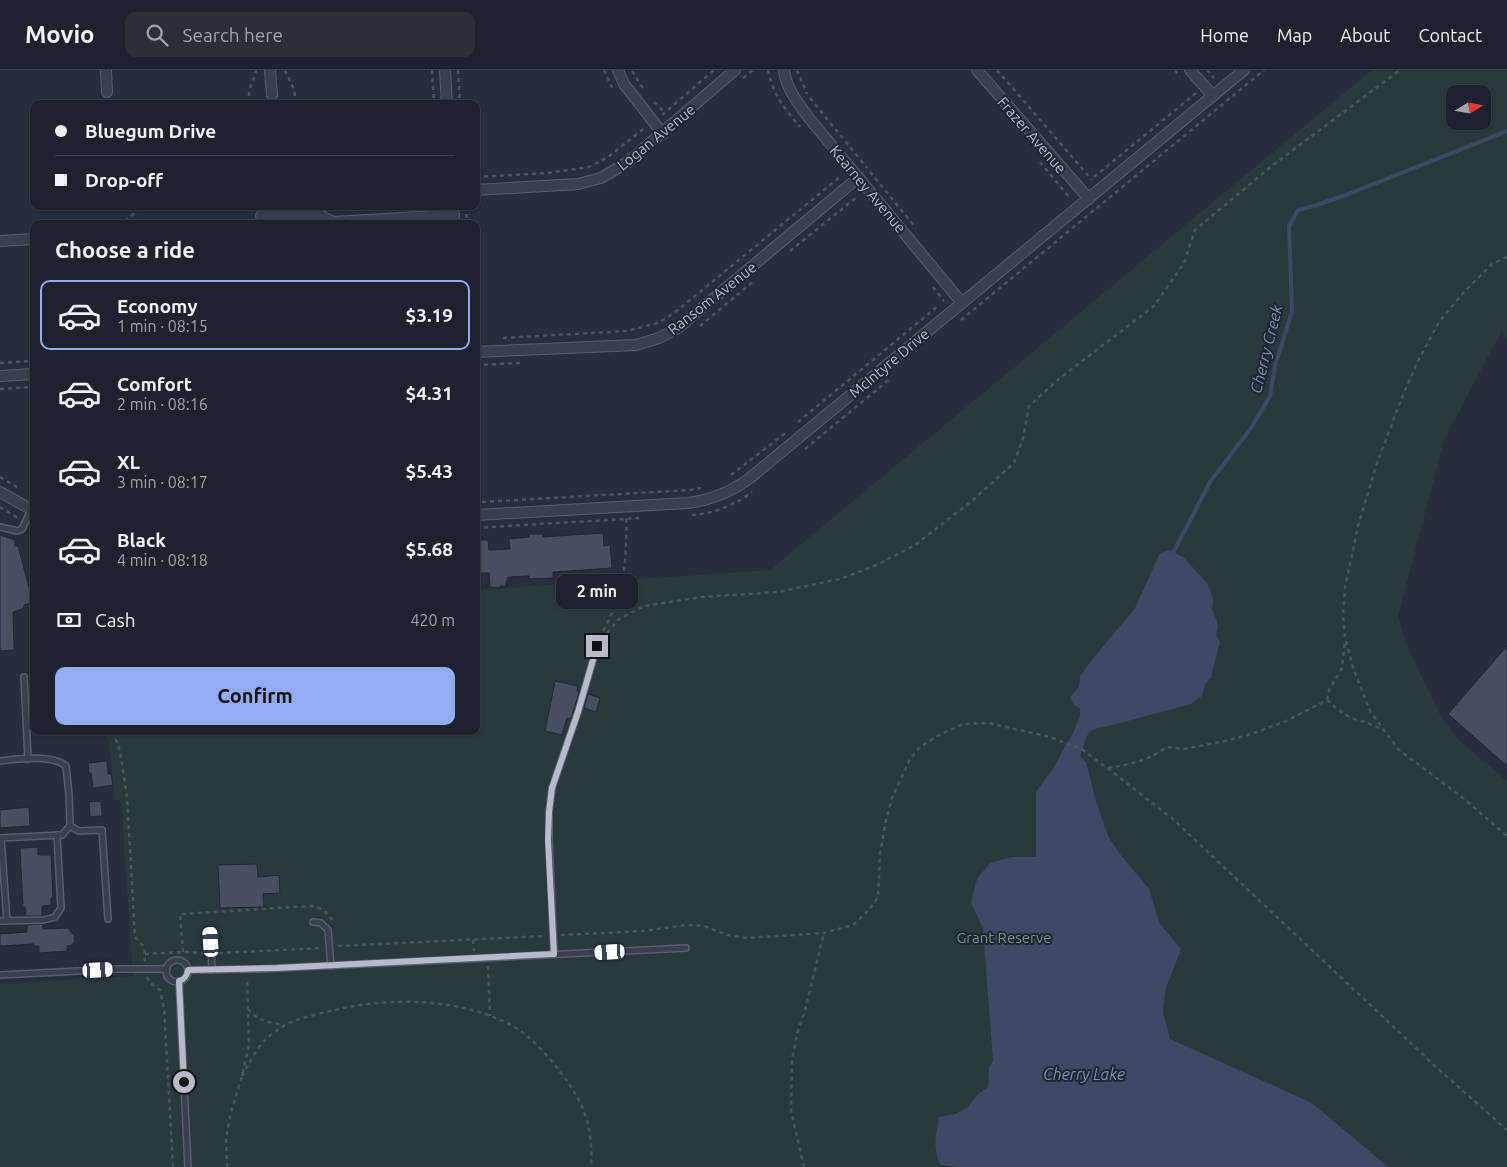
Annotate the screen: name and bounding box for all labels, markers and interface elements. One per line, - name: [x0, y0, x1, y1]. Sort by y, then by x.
- search box: [125, 12, 475, 57]
- text: Movio: [25, 21, 95, 48]
- icon: search: [143, 21, 171, 49]
- text: Search here: [183, 24, 283, 46]
- text: Home: [1200, 25, 1249, 45]
- text: Map: [1277, 25, 1312, 45]
- text: About: [1340, 25, 1390, 45]
- text: Contact: [1418, 25, 1482, 45]
- north arrow: [1446, 85, 1491, 130]
- map controls: [1446, 85, 1491, 130]
- street label: Frazer Avenue: [994, 93, 1070, 177]
- street label: Logan Avenue: [614, 100, 698, 174]
- text: Bluegum Drive: [85, 120, 216, 142]
- street label: Kearney Avenue: [827, 142, 909, 236]
- text: Drop-off: [85, 169, 163, 191]
- text: Choose a ride: [55, 237, 195, 262]
- street label: Ransom Avenue: [664, 258, 760, 338]
- icon: car: [57, 293, 102, 338]
- text: Economy: [117, 295, 198, 317]
- water label: Cherry Creek: [1246, 302, 1286, 395]
- text: $3.19: [405, 304, 453, 326]
- text: 1 min · 08:15: [117, 317, 208, 335]
- street label: McIntyre Drive: [846, 325, 932, 401]
- icon: car: [57, 371, 102, 416]
- text: Comfort: [117, 373, 192, 395]
- text: $4.31: [405, 382, 453, 404]
- text: 2 min · 08:16: [117, 395, 208, 413]
- icon: car: [57, 449, 102, 494]
- text: XL: [117, 451, 140, 473]
- text: $5.43: [405, 460, 453, 482]
- text: 3 min · 08:17: [117, 473, 208, 491]
- icon: car: [57, 527, 102, 572]
- text: Black: [117, 529, 166, 551]
- text: $5.68: [405, 538, 453, 560]
- text: 4 min · 08:18: [117, 551, 208, 569]
- callout: 2 min: [556, 574, 638, 608]
- text: 2 min: [577, 582, 617, 600]
- icon: cash: [55, 606, 83, 634]
- text: Cash: [95, 609, 136, 631]
- text: 420 m: [410, 611, 455, 629]
- route end: [586, 635, 608, 657]
- button: Confirm: [55, 667, 455, 725]
- car: [202, 927, 219, 957]
- park label: Grant Reserve: [956, 929, 1052, 946]
- car: [594, 944, 625, 960]
- car: [82, 962, 113, 978]
- water label: Cherry Lake: [1043, 1065, 1125, 1083]
- route start: [173, 1071, 195, 1093]

